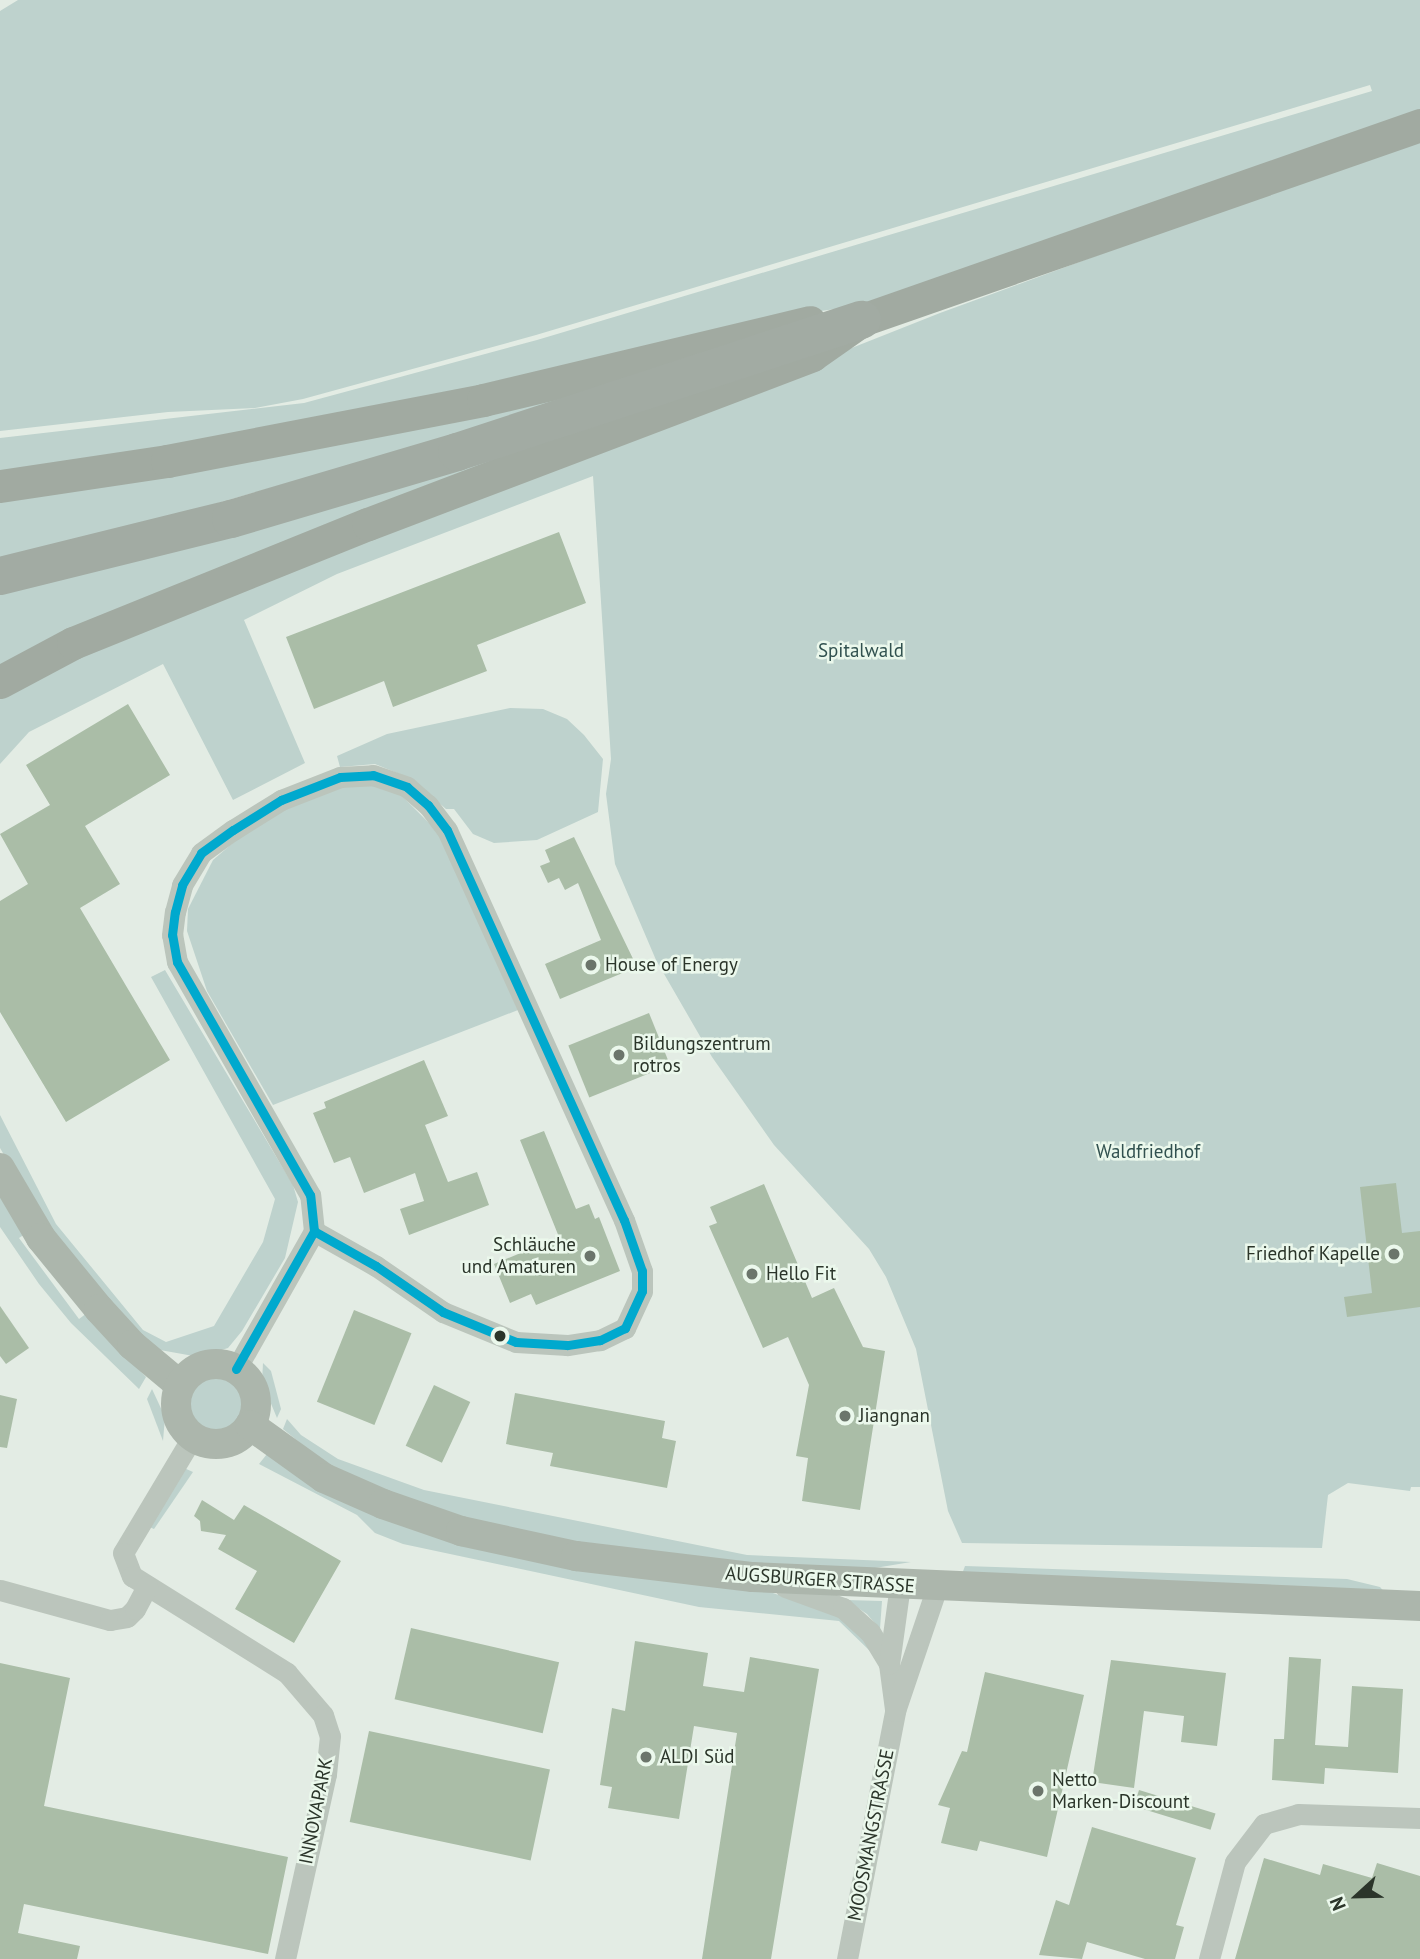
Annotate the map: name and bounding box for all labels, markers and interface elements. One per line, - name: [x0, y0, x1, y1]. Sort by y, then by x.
- park label: Spitalwald: [818, 640, 904, 662]
- place label: House of Energy: [605, 954, 738, 976]
- marker: House of Energy: [583, 957, 599, 973]
- place label: Bildungszentrum rotros: [633, 1033, 771, 1077]
- marker: Bildungszentrum rotros: [611, 1047, 627, 1063]
- park label: Waldfriedhof: [1096, 1141, 1200, 1163]
- place label: Schläuche und Amaturen: [461, 1234, 576, 1278]
- place label: Friedhof Kapelle: [1246, 1243, 1380, 1265]
- marker: Friedhof Kapelle: [1386, 1246, 1402, 1262]
- marker: Schläuche und Amaturen: [582, 1248, 598, 1264]
- place label: Hello Fit: [766, 1263, 836, 1285]
- marker: Hello Fit: [744, 1266, 760, 1282]
- unlabelled marker: [493, 1329, 507, 1343]
- place label: Jiangnan: [859, 1405, 930, 1427]
- marker: Jiangnan: [837, 1408, 853, 1424]
- street label: AUGSBURGER STRASSE: [724, 1562, 916, 1598]
- place label: ALDI Süd: [660, 1746, 735, 1768]
- street label: MOOSMANGSTRASSE: [843, 1747, 899, 1923]
- marker: ALDI Süd: [638, 1749, 654, 1765]
- street label: INNOVAPARK: [294, 1756, 338, 1866]
- place label: Netto Marken-Discount: [1052, 1769, 1190, 1813]
- marker: Netto Marken-Discount: [1030, 1783, 1046, 1799]
- north arrow: [1322, 1861, 1392, 1931]
- text: N: [1324, 1894, 1351, 1914]

